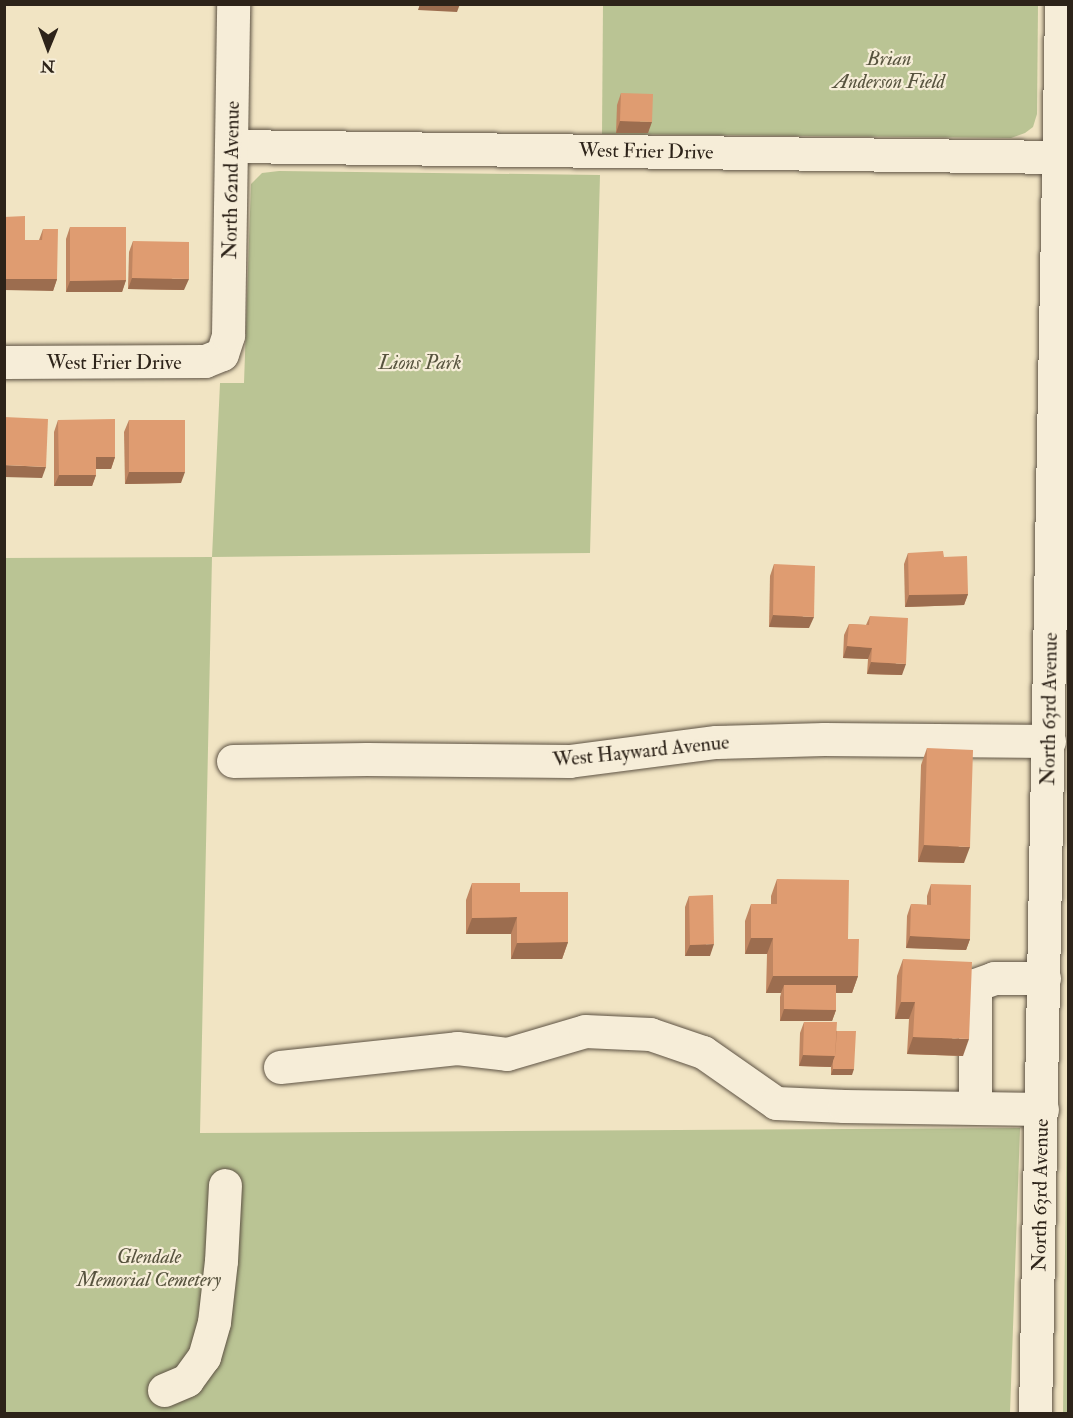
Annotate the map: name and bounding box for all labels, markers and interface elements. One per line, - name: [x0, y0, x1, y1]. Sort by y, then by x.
- north arrow: [18, 18, 78, 78]
- park label: Brian Anderson Field: [833, 47, 945, 94]
- text: N: [40, 56, 55, 76]
- street label: North 62nd Avenue: [218, 101, 244, 259]
- street label: West Frier Drive: [578, 138, 714, 164]
- street label: West Frier Drive: [46, 350, 182, 374]
- park label: Lions Park: [378, 350, 462, 374]
- street label: North 63rd Avenue: [1036, 632, 1062, 786]
- street label: West Hayward Avenue: [552, 730, 730, 772]
- street label: North 63rd Avenue: [1027, 1118, 1053, 1272]
- park label: Glendale Memorial Cemetery: [77, 1245, 221, 1292]

